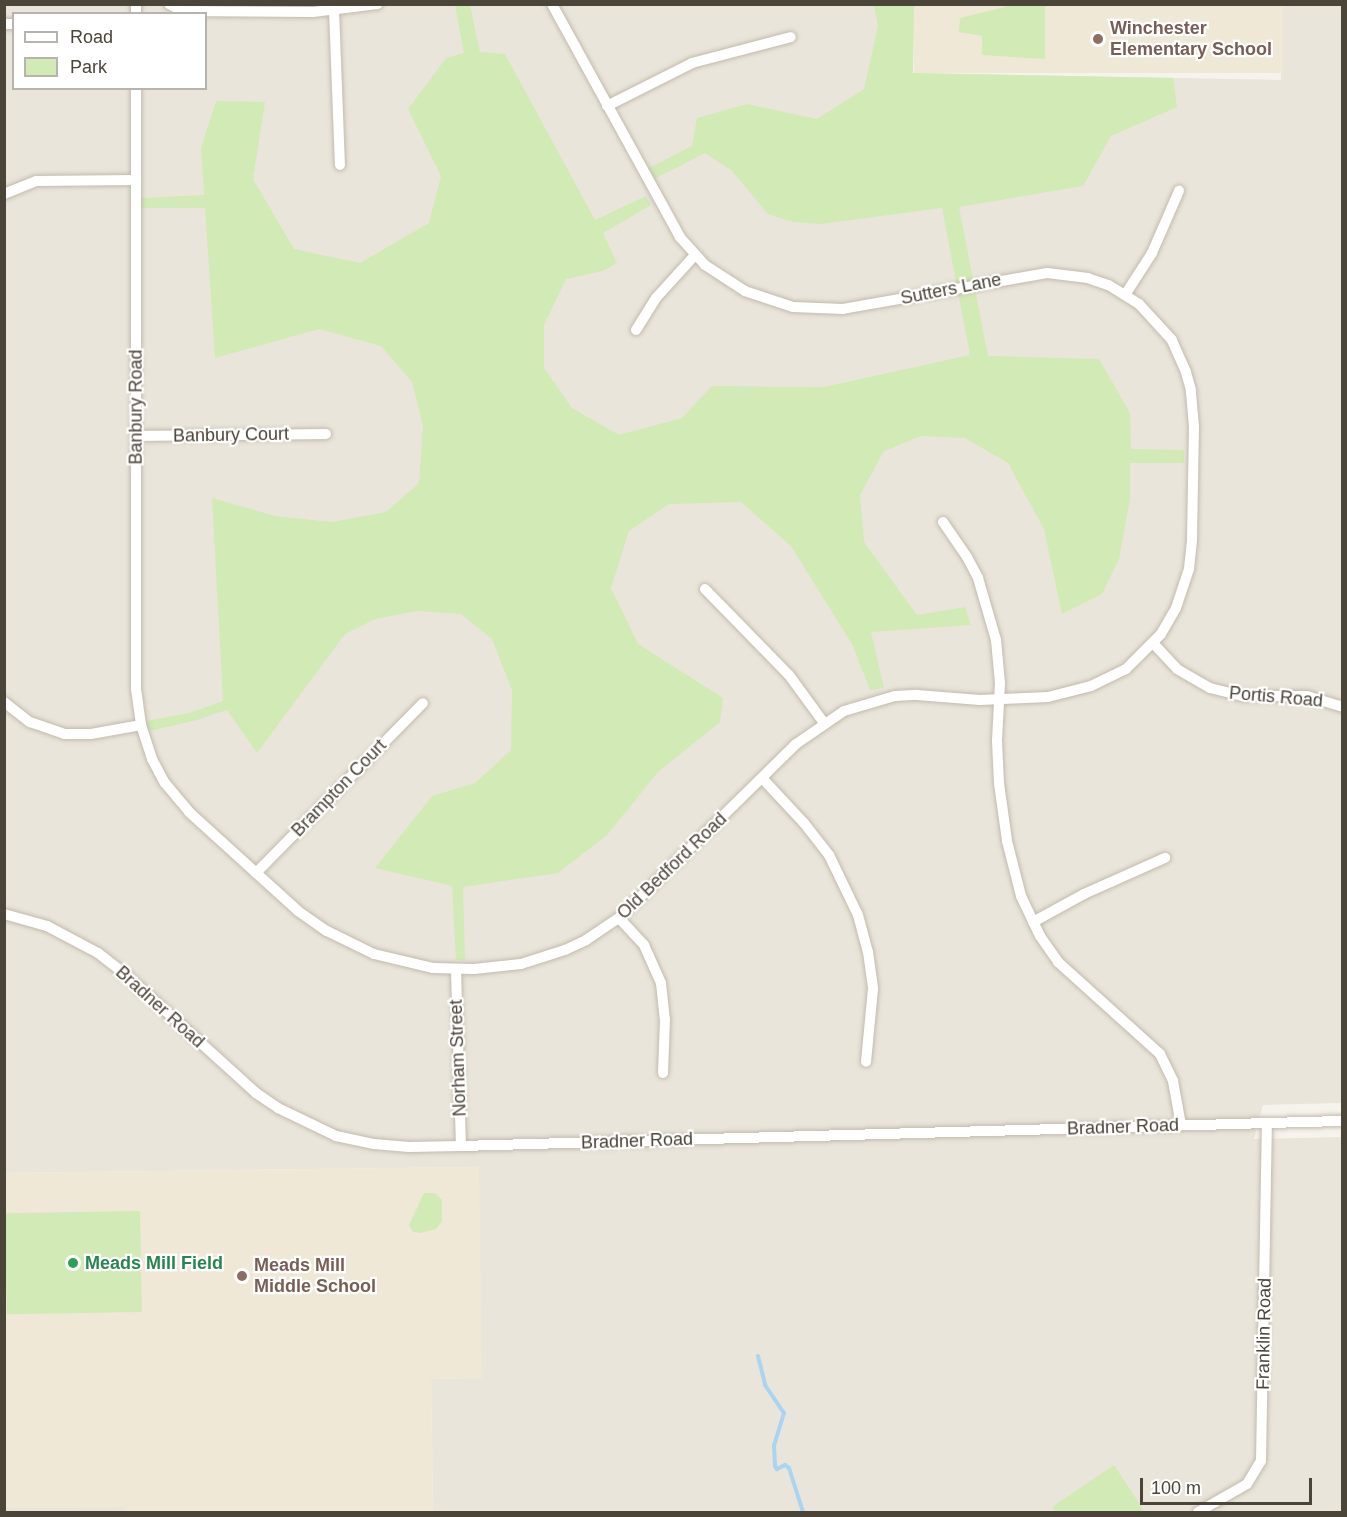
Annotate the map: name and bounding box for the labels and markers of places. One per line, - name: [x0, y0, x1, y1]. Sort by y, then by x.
- place label: Winchester Elementary School: [1110, 18, 1272, 60]
- marker: Winchester Elementary School: [1091, 32, 1105, 46]
- place label: Meads Mill Field: [85, 1252, 223, 1274]
- place label: Meads Mill Middle School: [254, 1255, 376, 1298]
- marker: Meads Mill Field: [66, 1256, 80, 1270]
- marker: Meads Mill Middle School: [235, 1269, 249, 1283]

